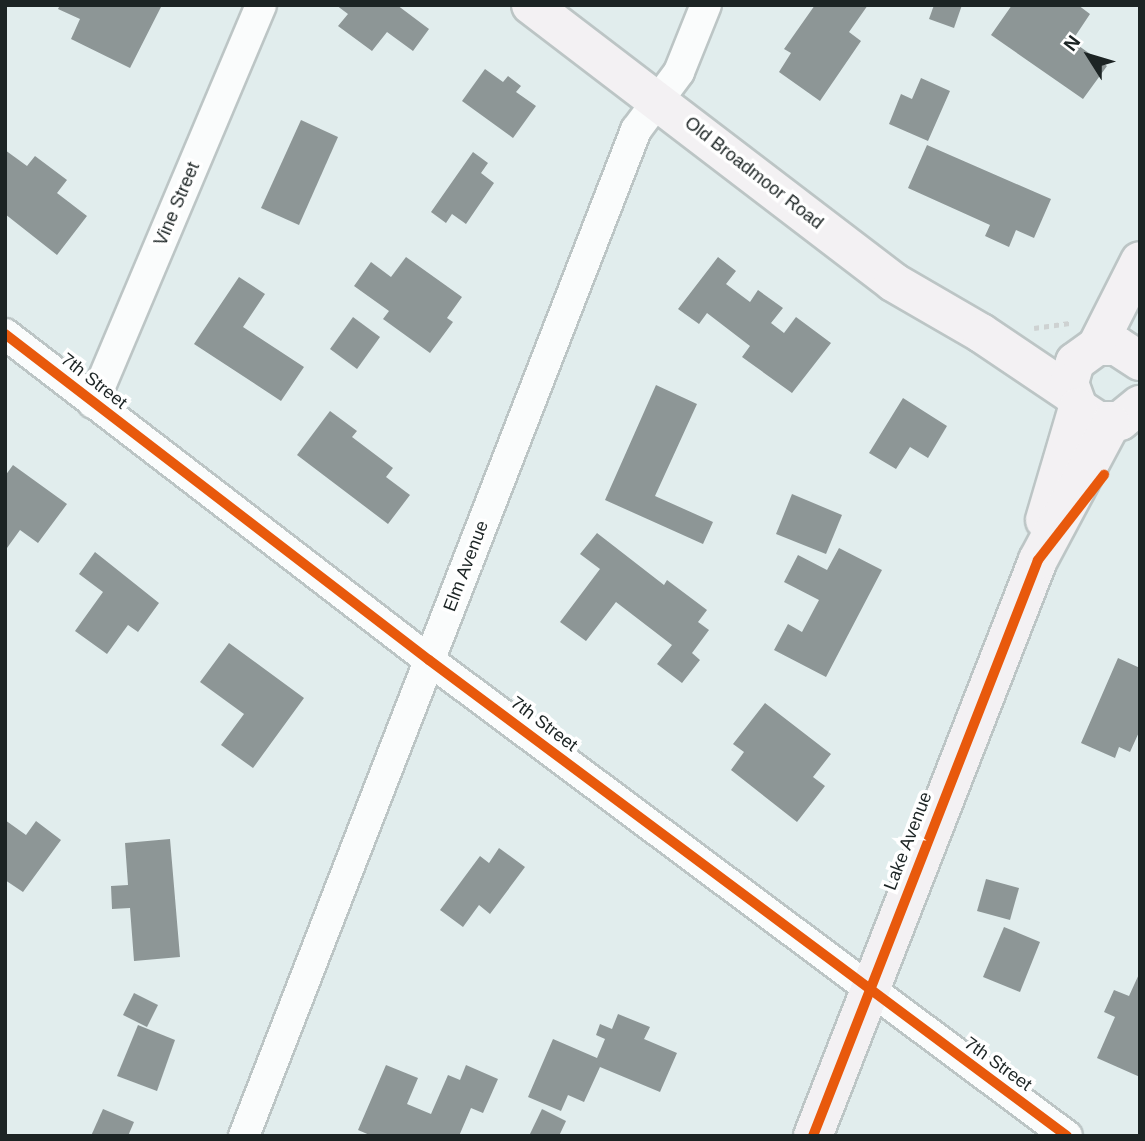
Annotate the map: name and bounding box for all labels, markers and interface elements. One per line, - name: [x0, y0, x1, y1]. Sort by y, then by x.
- north arrow: [1054, 21, 1124, 91]
- text: N: [1059, 31, 1084, 55]
- street label: Old Broadmoor Road: [680, 112, 828, 234]
- street label: Vine Street: [150, 159, 204, 249]
- street label: 7th Street: [57, 348, 131, 414]
- street label: Elm Avenue: [439, 517, 493, 615]
- street label: 7th Street: [506, 692, 582, 756]
- street label: Lake Avenue: [879, 788, 937, 894]
- street label: 7th Street: [960, 1032, 1036, 1096]

